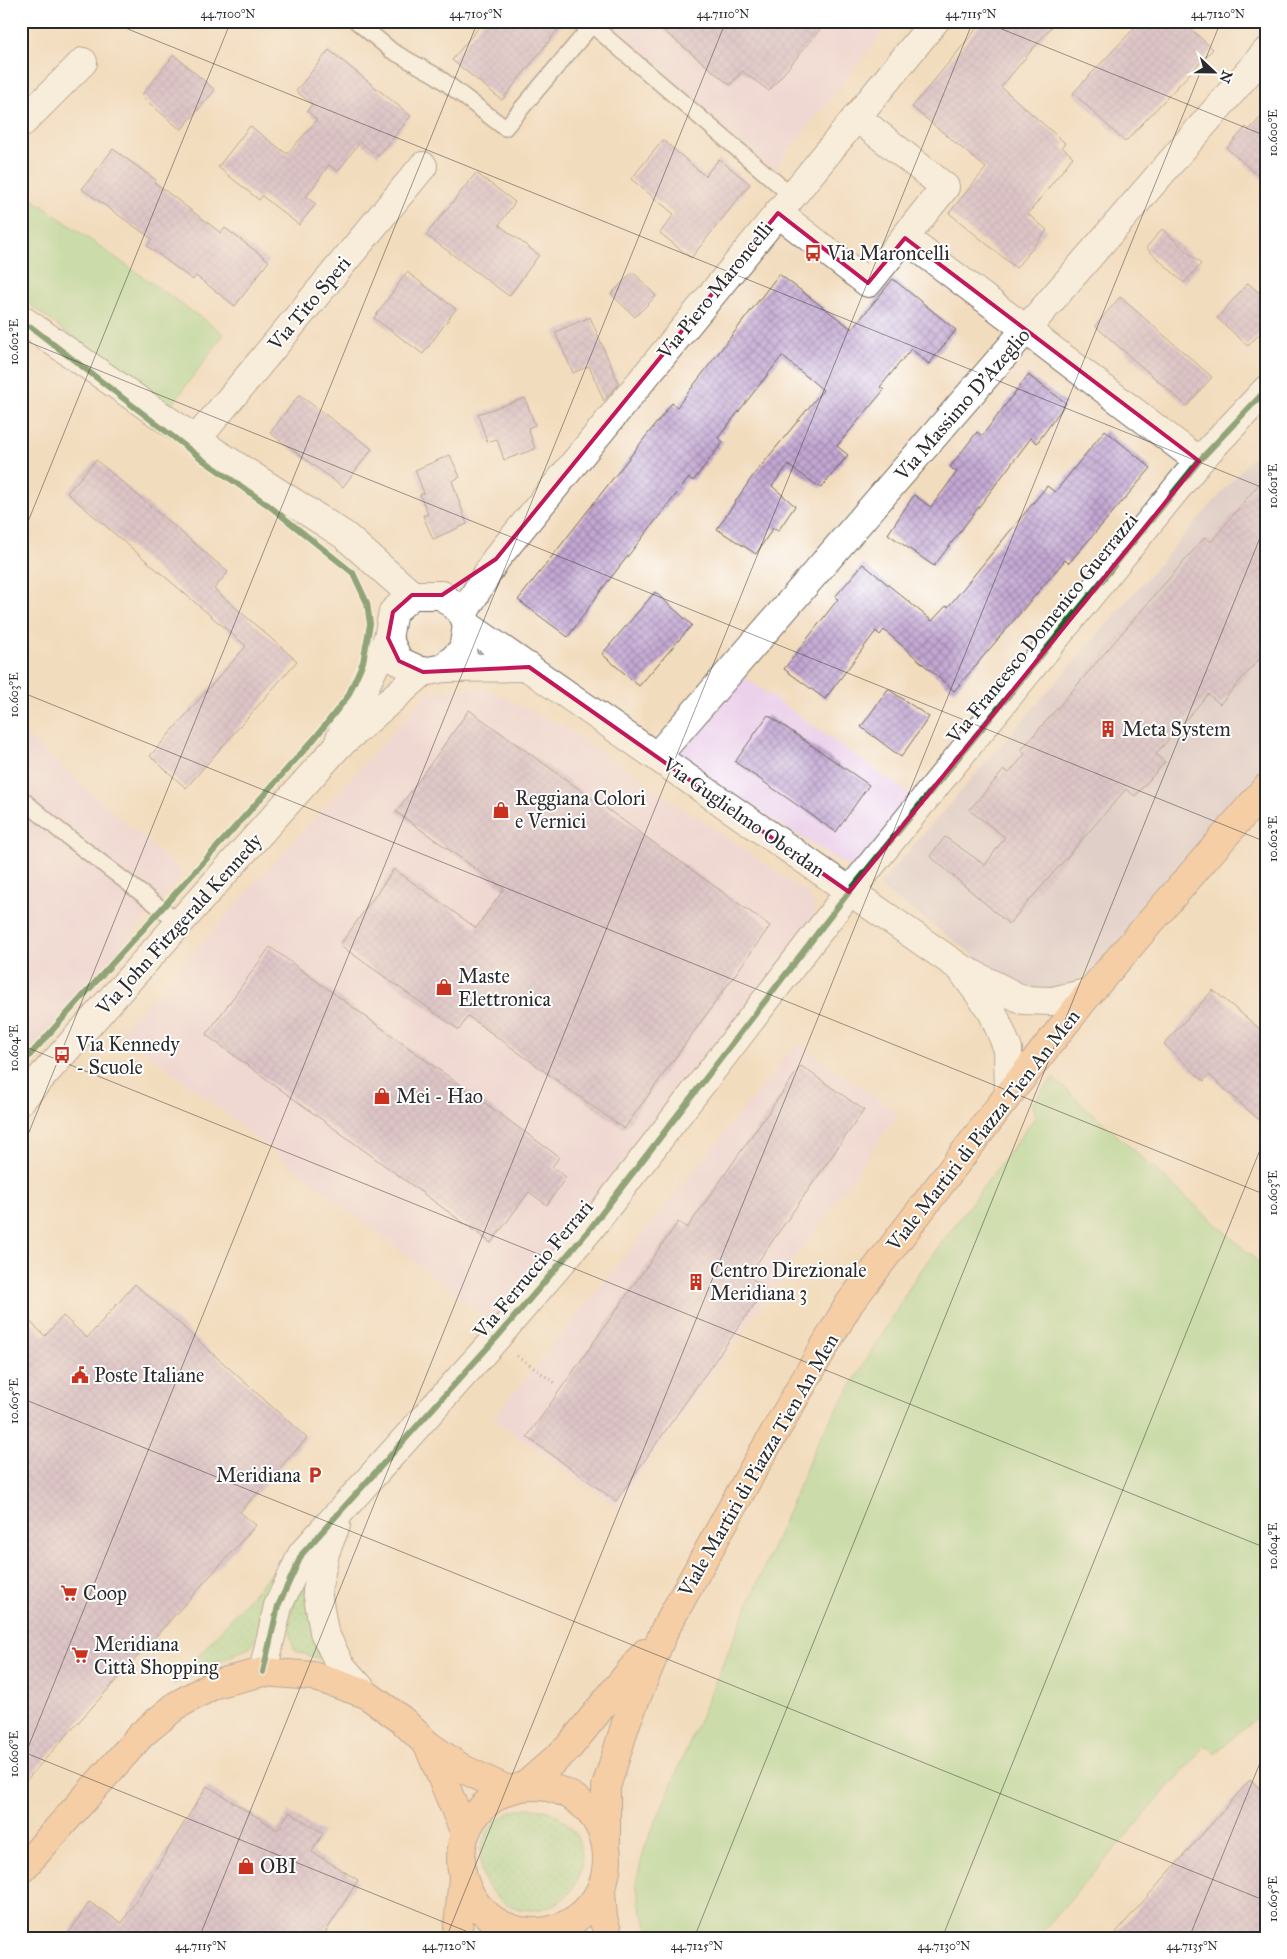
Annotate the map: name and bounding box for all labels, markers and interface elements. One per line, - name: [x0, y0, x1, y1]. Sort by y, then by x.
- text: 44.7100°N: [200, 7, 256, 21]
- text: 44.7105°N: [449, 7, 503, 21]
- text: 44.7110°N: [697, 7, 749, 21]
- text: 44.7115°N: [945, 7, 997, 21]
- text: 44.7120°N: [1191, 7, 1245, 21]
- north arrow: [1190, 48, 1240, 98]
- text: N: [1215, 68, 1236, 85]
- text: 10.600°E: [1266, 109, 1280, 157]
- street label: Via Piero Maroncelli: [652, 216, 778, 364]
- place label: Via Maroncelli: [826, 241, 950, 265]
- bus stop icon: Via Maroncelli: [803, 243, 823, 263]
- street label: Via Tito Speri: [262, 251, 356, 356]
- text: 10.602°E: [7, 319, 21, 365]
- street label: Via Massimo D'Azeglio: [889, 323, 1035, 486]
- text: 10.601°E: [1266, 463, 1280, 508]
- street label: Via Francesco Domenico Guerrazzi: [941, 507, 1143, 749]
- text: 10.603°E: [7, 672, 21, 718]
- place label: Meta System: [1122, 717, 1231, 741]
- building icon: Meta System: [1098, 719, 1118, 739]
- street label: Via Guglielmo Oberdan: [657, 751, 830, 883]
- place label: Reggiana Colori e Vernici: [515, 786, 646, 833]
- shop icon: Reggiana Colori e Vernici: [491, 800, 511, 820]
- text: 10.602°E: [1266, 816, 1280, 862]
- street label: Via John Fitzgerald Kennedy: [91, 828, 268, 1021]
- place label: Maste Elettronica: [458, 964, 551, 1011]
- shop icon: Maste Elettronica: [434, 977, 454, 997]
- street label: Viale Martiri di Piazza Tien An Men: [881, 1004, 1085, 1256]
- text: 10.604°E: [7, 1024, 21, 1071]
- place label: Via Kennedy - Scuole: [75, 1032, 180, 1079]
- bus stop icon: Via Kennedy - Scuole: [52, 1045, 72, 1065]
- place label: Mei - Hao: [396, 1084, 483, 1108]
- shop icon: Mei - Hao: [372, 1086, 392, 1106]
- text: 10.603°E: [1266, 1170, 1280, 1216]
- street label: Via Ferruccio Ferrari: [468, 1195, 598, 1344]
- place label: Centro Direzionale Meridiana 3: [710, 1258, 867, 1305]
- building icon: Centro Direzionale Meridiana 3: [686, 1272, 706, 1292]
- street label: Viale Martiri di Piazza Tien An Men: [672, 1329, 843, 1602]
- place label: Poste Italiane: [94, 1363, 204, 1387]
- public building icon: Poste Italiane: [70, 1365, 90, 1385]
- text: 10.605°E: [7, 1378, 21, 1424]
- place label: Meridiana: [216, 1463, 302, 1487]
- parking icon: Meridiana: [305, 1465, 325, 1485]
- text: 10.604°E: [1266, 1522, 1280, 1569]
- place label: Coop: [83, 1581, 127, 1605]
- supermarket icon: Coop: [59, 1583, 79, 1603]
- place label: Meridiana Città Shopping: [94, 1632, 219, 1680]
- supermarket icon: Meridiana Città Shopping: [70, 1645, 90, 1665]
- text: 10.606°E: [7, 1730, 21, 1777]
- place label: OBI: [260, 1854, 297, 1878]
- shop icon: OBI: [236, 1856, 256, 1876]
- text: 10.605°E: [1266, 1876, 1280, 1922]
- text: 44.7115°N: [175, 1939, 227, 1953]
- text: 44.7120°N: [422, 1939, 476, 1953]
- text: 44.7125°N: [671, 1939, 723, 1953]
- text: 44.7130°N: [918, 1939, 970, 1953]
- text: 44.7135°N: [1166, 1939, 1218, 1953]

